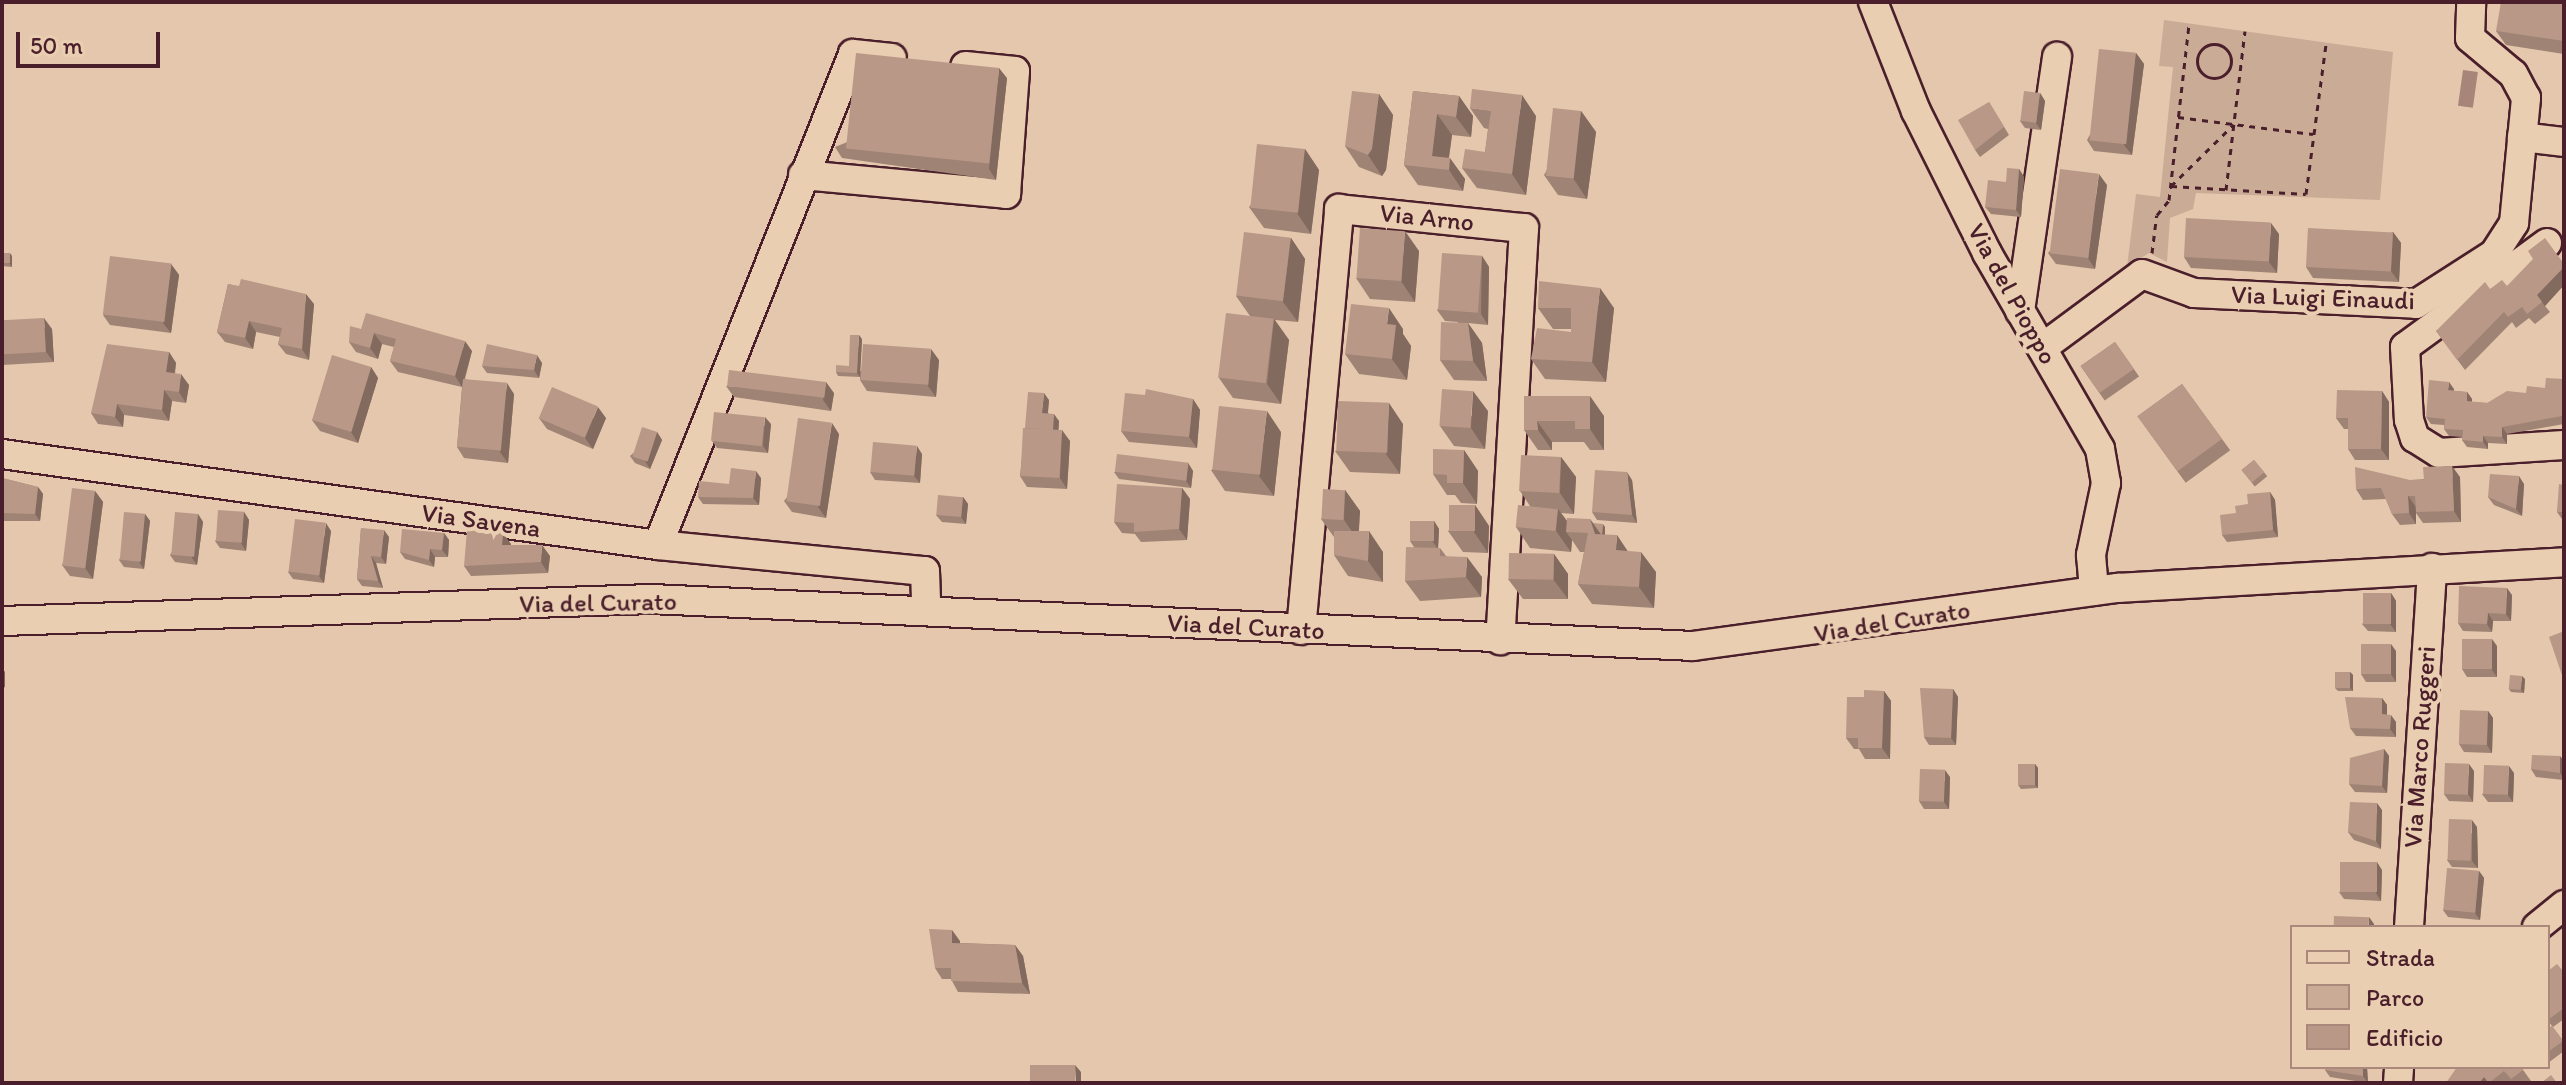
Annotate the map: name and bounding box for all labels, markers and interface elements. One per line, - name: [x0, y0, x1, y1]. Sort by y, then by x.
- scale bar: [20, 16, 164, 66]
- text: 50 m: [30, 31, 83, 60]
- street label: Via Arno: [1378, 198, 1476, 238]
- street label: Via del Pioppo: [1961, 219, 2063, 369]
- street label: Via Luigi Einaudi: [2231, 279, 2415, 317]
- street label: Via Savena: [419, 497, 543, 545]
- street label: Via del Curato: [519, 586, 677, 620]
- street label: Via del Curato: [1812, 594, 1972, 650]
- street label: Via del Curato: [1167, 607, 1325, 647]
- street label: Via Marco Ruggeri: [2397, 645, 2443, 849]
- legend: [2290, 925, 2550, 1069]
- text: Strada: [2366, 943, 2435, 972]
- text: Parco: [2366, 983, 2424, 1012]
- text: Edificio: [2366, 1023, 2443, 1052]

